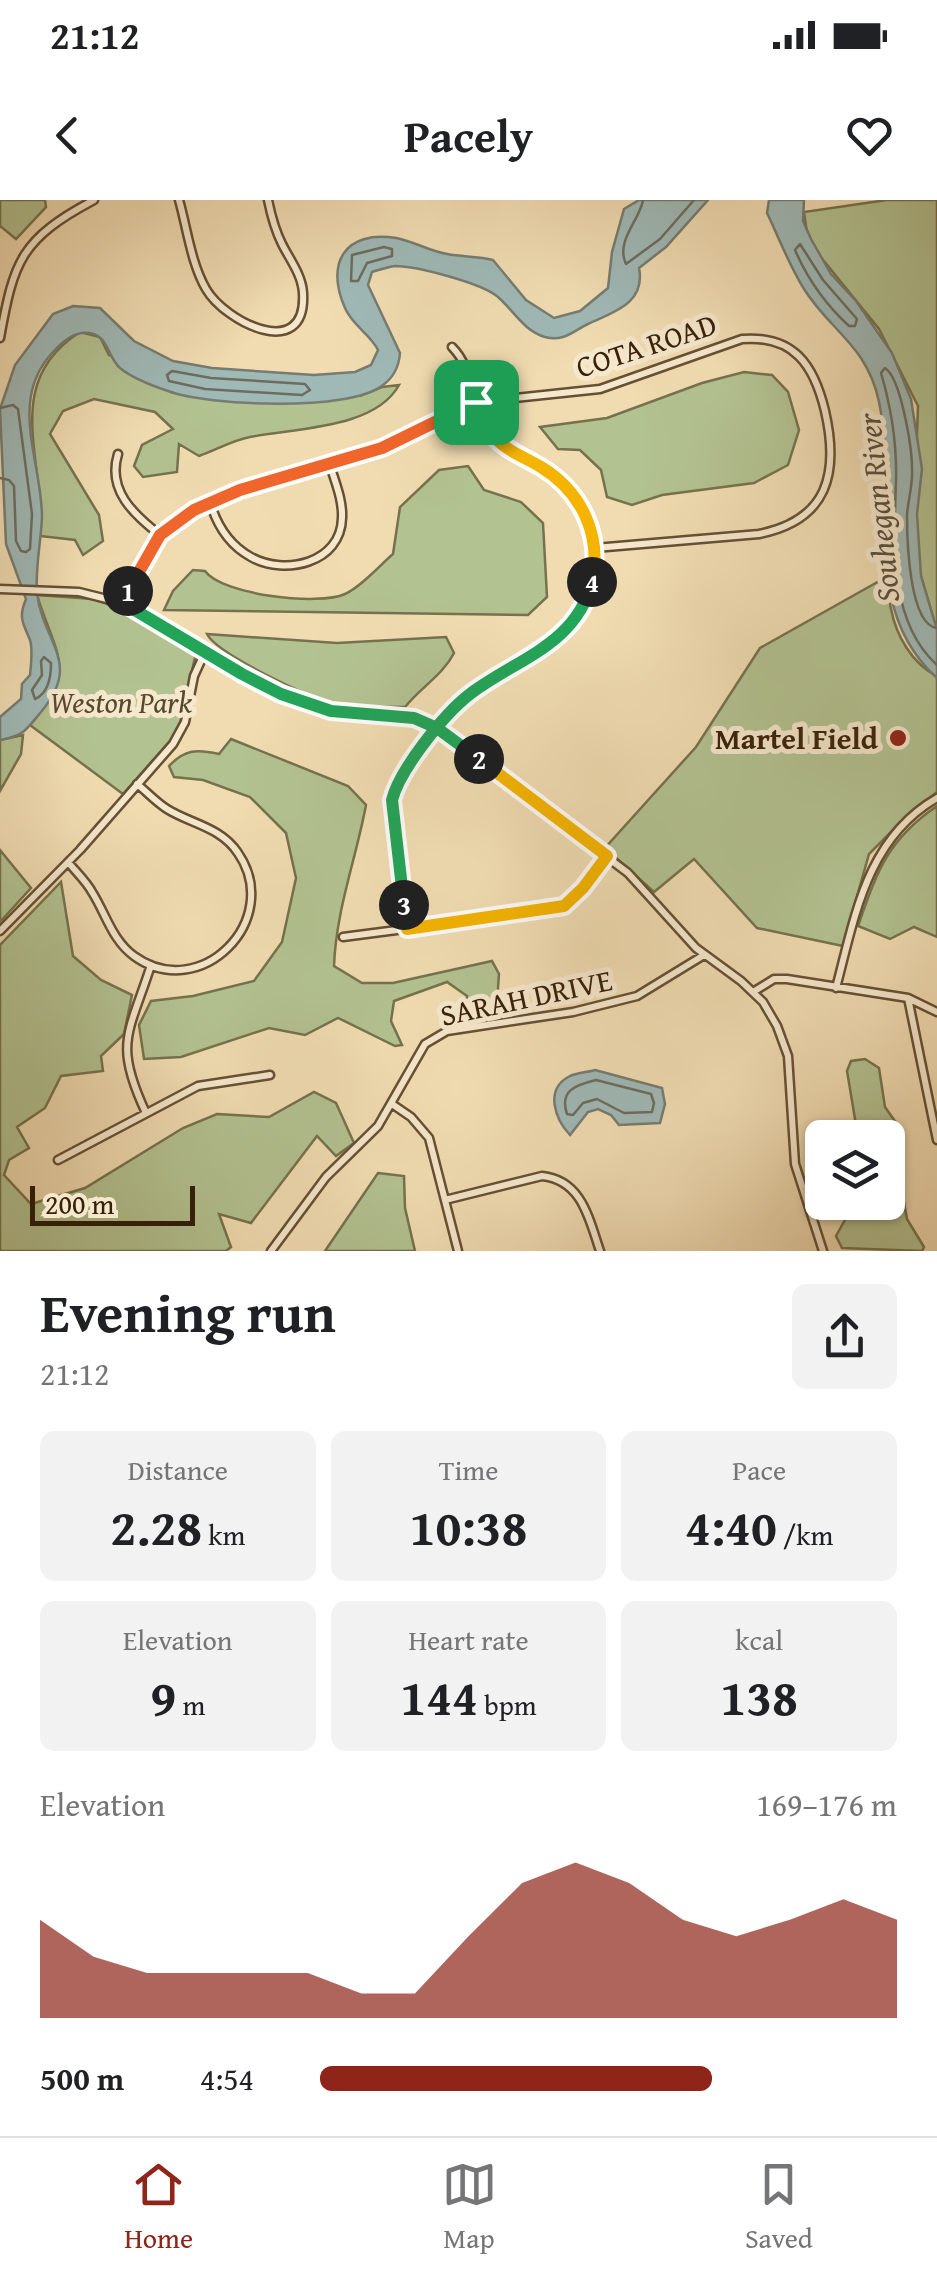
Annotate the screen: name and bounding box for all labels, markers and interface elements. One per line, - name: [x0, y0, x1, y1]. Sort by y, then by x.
- text: 21:12: [50, 7, 140, 63]
- text: Pacely: [404, 103, 533, 168]
- icon: back: [40, 108, 95, 163]
- icon: heart: [842, 108, 897, 163]
- street label: COTA ROAD: [570, 302, 722, 388]
- pin: [434, 360, 519, 445]
- icon: arrive: [449, 375, 504, 430]
- water label: Souhegan River: [845, 410, 911, 605]
- pin: 4: [567, 557, 617, 607]
- text: 4: [585, 561, 599, 602]
- pin: 1: [103, 566, 153, 616]
- text: 1: [121, 570, 135, 611]
- park label: Weston Park: [50, 680, 192, 724]
- place label: Martel Field: [715, 716, 879, 760]
- marker: Martel Field: [887, 727, 909, 749]
- pin: 2: [454, 734, 504, 784]
- text: 2: [472, 738, 486, 779]
- pin: 3: [379, 880, 429, 930]
- text: 3: [397, 884, 411, 925]
- street label: SARAH DRIVE: [436, 957, 616, 1037]
- map controls: [805, 1120, 905, 1220]
- button: layers: [805, 1120, 905, 1220]
- scale bar: [30, 1181, 195, 1226]
- text: 200 m: [45, 1183, 114, 1224]
- text: Evening run: [40, 1272, 336, 1352]
- button: share: [792, 1284, 897, 1389]
- text: 21:12: [40, 1350, 109, 1397]
- text: Distance: [128, 1449, 228, 1490]
- text: Time: [439, 1449, 498, 1490]
- text: Pace: [732, 1449, 786, 1490]
- text: 2.28: [110, 1490, 202, 1563]
- text: 10:38: [410, 1490, 527, 1563]
- text: 4:40: [685, 1490, 777, 1563]
- text: km: [202, 1514, 245, 1555]
- text: /km: [777, 1514, 833, 1555]
- text: Elevation: [123, 1619, 233, 1660]
- text: Heart rate: [408, 1619, 529, 1660]
- text: kcal: [735, 1619, 783, 1660]
- text: 9: [150, 1660, 176, 1733]
- text: 144: [400, 1660, 478, 1733]
- text: 138: [720, 1660, 798, 1733]
- text: m: [176, 1684, 205, 1725]
- text: bpm: [478, 1684, 537, 1725]
- text: Elevation: [40, 1781, 165, 1828]
- text: 169–176 m: [756, 1781, 897, 1828]
- text: 500 m: [40, 2055, 124, 2102]
- text: 4:54: [200, 2055, 254, 2102]
- tab: Home: [124, 2157, 193, 2258]
- tab: Map: [442, 2157, 497, 2258]
- tab: Saved: [745, 2157, 813, 2258]

